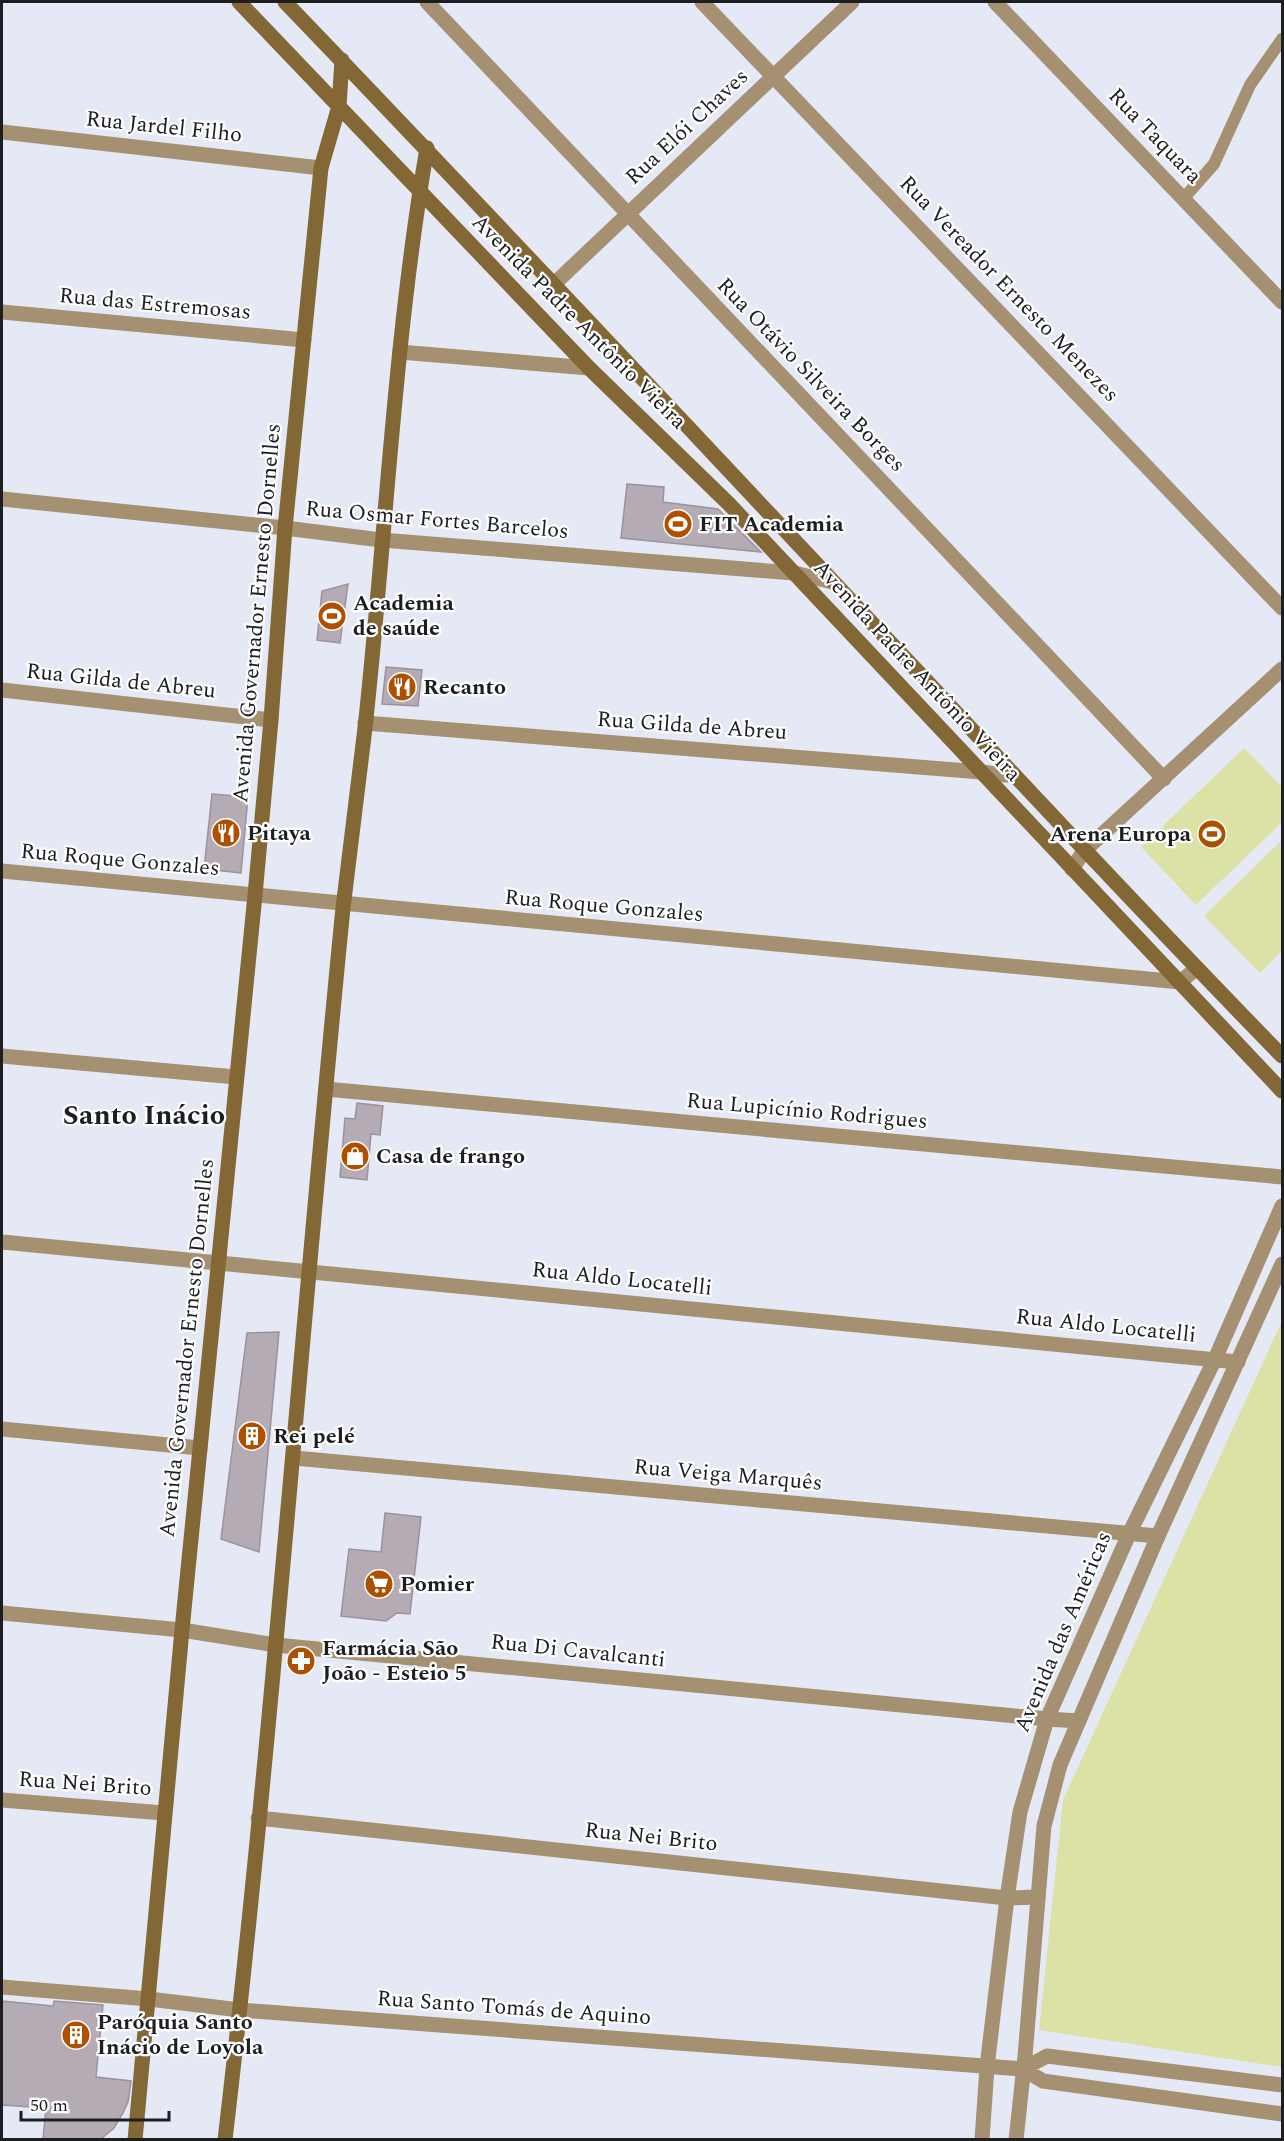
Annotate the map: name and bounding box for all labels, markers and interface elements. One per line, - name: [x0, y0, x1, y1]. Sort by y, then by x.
- street label: Rua Elói Chaves: [618, 61, 756, 193]
- street label: Rua Taquara: [1100, 80, 1210, 192]
- street label: Rua Jardel Filho: [84, 102, 244, 152]
- street label: Rua Vereador Ernesto Menezes: [891, 168, 1127, 410]
- street label: Avenida Padre Antônio Vieira: [464, 207, 694, 437]
- street label: Rua Otávio Silveira Borges: [709, 270, 913, 480]
- street label: Rua das Estremosas: [58, 279, 252, 329]
- street label: Avenida Governador Ernesto Dornelles: [224, 422, 290, 804]
- street label: Rua Osmar Fortes Barcelos: [304, 492, 570, 548]
- sports icon: FIT Academia: [662, 508, 694, 540]
- place label: FIT Academia: [699, 508, 844, 541]
- street label: Avenida Padre Antônio Vieira: [805, 553, 1029, 790]
- place label: Academia de saúde: [353, 587, 454, 645]
- sports icon: Academia de saúde: [316, 600, 348, 632]
- street label: Rua Gilda de Abreu: [25, 655, 217, 707]
- restaurant icon: Recanto: [386, 671, 418, 703]
- place label: Recanto: [423, 671, 506, 704]
- street label: Rua Gilda de Abreu: [596, 703, 788, 749]
- restaurant icon: Pitaya: [210, 817, 242, 849]
- place label: Pitaya: [247, 817, 312, 850]
- place label: Arena Europa: [1050, 818, 1192, 851]
- sports icon: Arena Europa: [1196, 818, 1228, 850]
- street label: Rua Roque Gonzales: [19, 835, 221, 885]
- street label: Rua Roque Gonzales: [503, 881, 705, 931]
- street label: Rua Lupicínio Rodrigues: [685, 1084, 929, 1138]
- district label: Santo Inácio: [63, 1094, 225, 1137]
- shop icon: Casa de frango: [339, 1140, 371, 1172]
- place label: Casa de frango: [376, 1140, 525, 1173]
- street label: Avenida Governador Ernesto Dornelles: [151, 1157, 223, 1539]
- street label: Rua Aldo Locatelli: [530, 1253, 714, 1305]
- street label: Rua Aldo Locatelli: [1014, 1300, 1198, 1352]
- building icon: Rei pelé: [236, 1420, 268, 1452]
- place label: Rei pelé: [273, 1420, 355, 1453]
- street label: Rua Veiga Marquês: [632, 1450, 824, 1500]
- street label: Avenida das Américas: [1006, 1526, 1120, 1738]
- supermarket icon: Pomier: [363, 1568, 395, 1600]
- place label: Pomier: [400, 1568, 475, 1601]
- street label: Rua Di Cavalcanti: [489, 1625, 667, 1677]
- place label: Farmácia São João - Esteio 5: [322, 1632, 467, 1690]
- pharmacy icon: Farmácia São João - Esteio 5: [285, 1645, 317, 1677]
- street label: Rua Nei Brito: [17, 1763, 153, 1805]
- street label: Rua Nei Brito: [583, 1814, 719, 1860]
- street label: Rua Santo Tomás de Aquino: [376, 1982, 652, 2034]
- place label: Paróquia Santo Inácio de Loyola: [97, 2006, 264, 2064]
- building icon: Paróquia Santo Inácio de Loyola: [60, 2019, 92, 2051]
- scale bar: [21, 2084, 170, 2122]
- text: 50 m: [30, 2092, 68, 2119]

